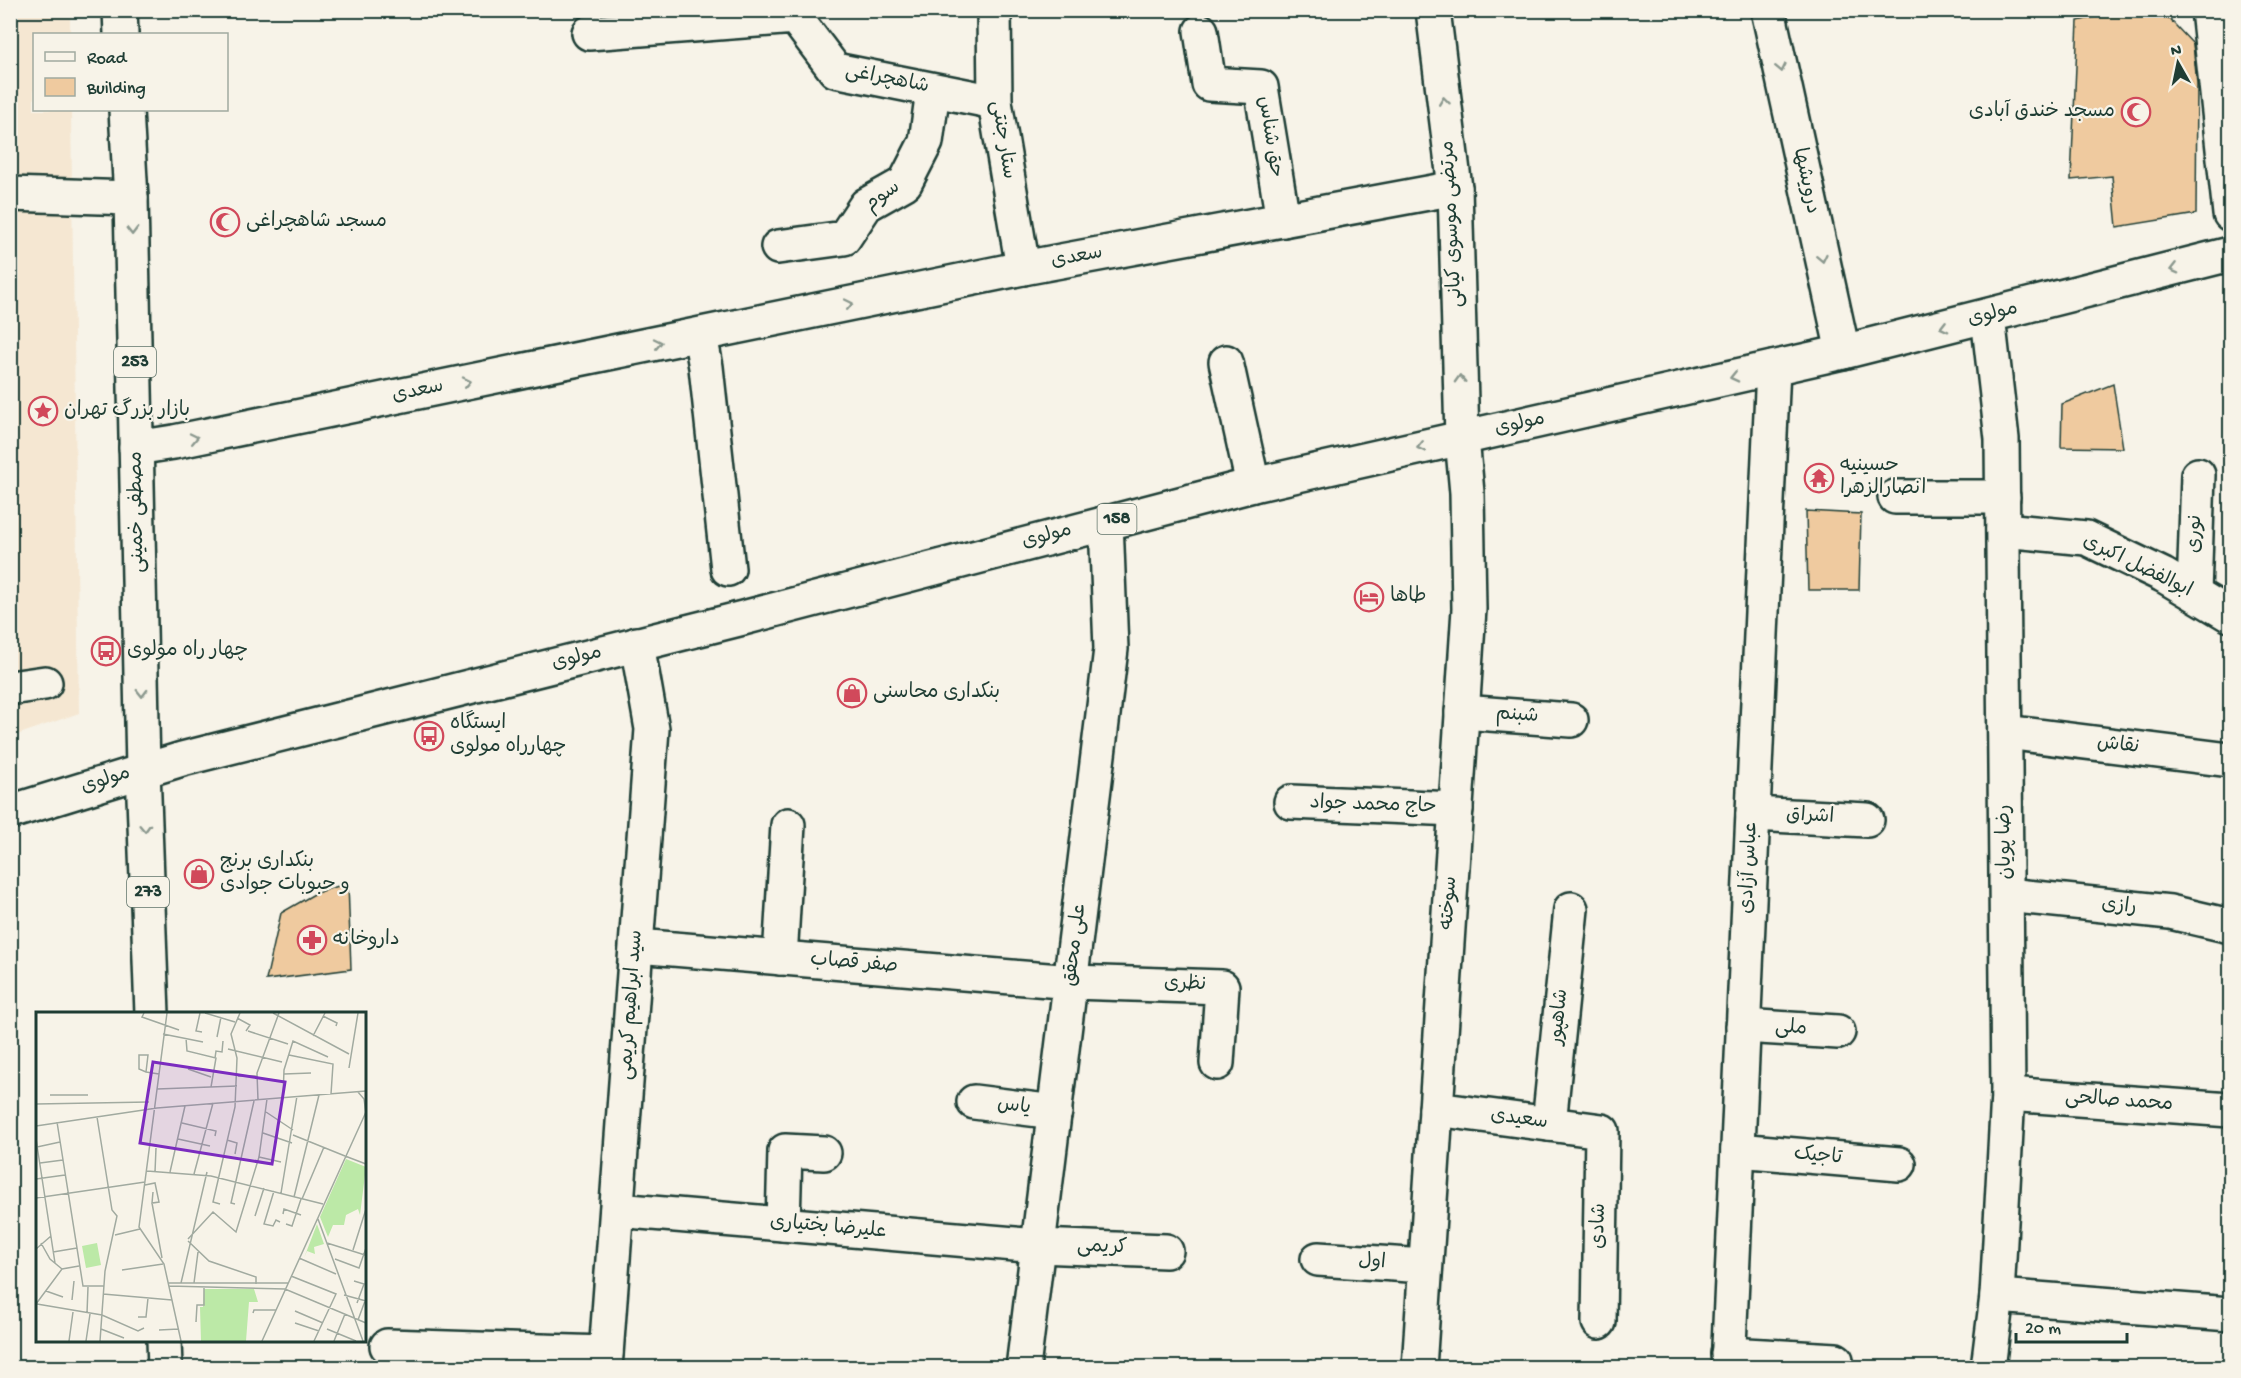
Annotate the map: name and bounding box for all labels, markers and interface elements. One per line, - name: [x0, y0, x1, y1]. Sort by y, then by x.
- legend: [33, 33, 228, 111]
- north arrow: [2148, 33, 2208, 93]
- text: N: [2170, 41, 2183, 62]
- text: Road: [87, 49, 128, 70]
- street label: شاهچراغی: [843, 60, 931, 99]
- one-way arrow: [1773, 62, 1786, 72]
- text: Building: [86, 79, 146, 100]
- street label: حق شناس: [1251, 95, 1288, 179]
- mosque icon: مسجد خندق آبادی: [2120, 96, 2152, 128]
- one-way arrow: [1438, 97, 1451, 106]
- place label: مسجد خندق آبادی: [1969, 98, 2115, 124]
- street label: ستار جنتی: [984, 99, 1021, 181]
- street label: مرتضی موسوی کیانی: [1436, 140, 1469, 308]
- street label: درویشها: [1787, 146, 1824, 216]
- street label: سوم: [861, 177, 906, 218]
- mosque icon: مسجد شاهچراغی: [209, 206, 241, 238]
- place label: مسجد شاهچراغی: [246, 210, 387, 234]
- one-way arrow: [126, 226, 138, 235]
- street label: سعدی: [1049, 242, 1105, 274]
- one-way arrow: [1815, 253, 1828, 263]
- one-way arrow: [2169, 262, 2180, 274]
- street label: مولوی: [1965, 297, 2020, 332]
- one-way arrow: [844, 298, 854, 311]
- one-way arrow: [1939, 320, 1949, 333]
- one-way arrow: [653, 337, 663, 350]
- road number: 253: [114, 347, 156, 377]
- one-way arrow: [1729, 370, 1739, 383]
- street label: سعدی: [390, 375, 446, 409]
- one-way arrow: [1454, 375, 1466, 384]
- one-way arrow: [462, 377, 472, 390]
- place icon: بازار بزرگ تهران: [27, 395, 59, 427]
- place label: بازار بزرگ تهران: [64, 397, 190, 423]
- street label: مولوی: [1492, 407, 1547, 442]
- one-way arrow: [189, 432, 199, 445]
- one-way arrow: [1416, 440, 1426, 453]
- street label: مصطفی خمینی: [124, 451, 151, 573]
- place label: حسینیه انصارالزهرا: [1840, 455, 1926, 501]
- temple icon: حسینیه انصارالزهرا: [1803, 462, 1835, 494]
- road number: 158: [1098, 504, 1136, 534]
- street label: نوری: [2184, 514, 2208, 554]
- street label: مولوی: [1019, 518, 1074, 555]
- street label: ابوالفضل اکبری: [2079, 530, 2196, 603]
- hotel icon: طاها: [1353, 581, 1385, 613]
- place label: طاها: [1390, 585, 1427, 609]
- bus stop icon: چهار راه مولوی: [90, 635, 122, 667]
- place label: چهار راه مولوی: [127, 639, 248, 663]
- street label: مولوی: [549, 641, 604, 676]
- shop icon: بنکداری محاسنی: [836, 677, 868, 709]
- place label: بنکداری محاسنی: [873, 681, 1000, 705]
- one-way arrow: [135, 689, 148, 698]
- street label: شبنم: [1495, 703, 1539, 729]
- place label: ایستگاه چهارراه مولوی: [450, 710, 566, 759]
- bus stop icon: ایستگاه چهارراه مولوی: [413, 720, 445, 752]
- street label: نقاش: [2096, 731, 2141, 760]
- street label: مولوی: [78, 761, 134, 800]
- street label: حاج محمد جواد: [1309, 791, 1437, 820]
- street label: اشراق: [1785, 803, 1835, 830]
- street label: رضا پویان: [1993, 804, 2018, 880]
- street label: عباس آزادی: [1733, 821, 1764, 914]
- one-way arrow: [139, 824, 152, 833]
- place label: بنکداری برنج و حبوبات جوادی: [220, 850, 350, 897]
- shop icon: بنکداری برنج و حبوبات جوادی: [183, 858, 215, 890]
- street label: سوخته: [1437, 875, 1463, 931]
- road number: 273: [127, 877, 169, 907]
- street label: رازی: [2100, 893, 2138, 920]
- street label: علی محقق: [1059, 902, 1092, 988]
- pharmacy icon: داروخانه: [296, 924, 328, 956]
- place label: داروخانه: [333, 928, 400, 952]
- street label: سید ابراهیم کریمی: [614, 929, 649, 1081]
- street label: صفر قصاب: [809, 948, 899, 979]
- street label: نظری: [1163, 972, 1207, 997]
- street label: شاهپور: [1544, 988, 1574, 1048]
- inset map: [36, 1012, 366, 1342]
- street label: ملی: [1774, 1015, 1808, 1042]
- street label: محمد صالحی: [2064, 1086, 2174, 1117]
- street label: یاس: [996, 1093, 1032, 1120]
- street label: سعیدی: [1489, 1105, 1549, 1135]
- street label: تاجیک: [1793, 1142, 1843, 1171]
- street label: شادی: [1587, 1203, 1612, 1249]
- street label: علیرضا بختیاری: [769, 1210, 887, 1245]
- street label: کریمی: [1076, 1235, 1128, 1260]
- street label: اول: [1357, 1250, 1387, 1275]
- scale bar: [2016, 1306, 2127, 1344]
- text: 20 m: [2025, 1319, 2061, 1340]

